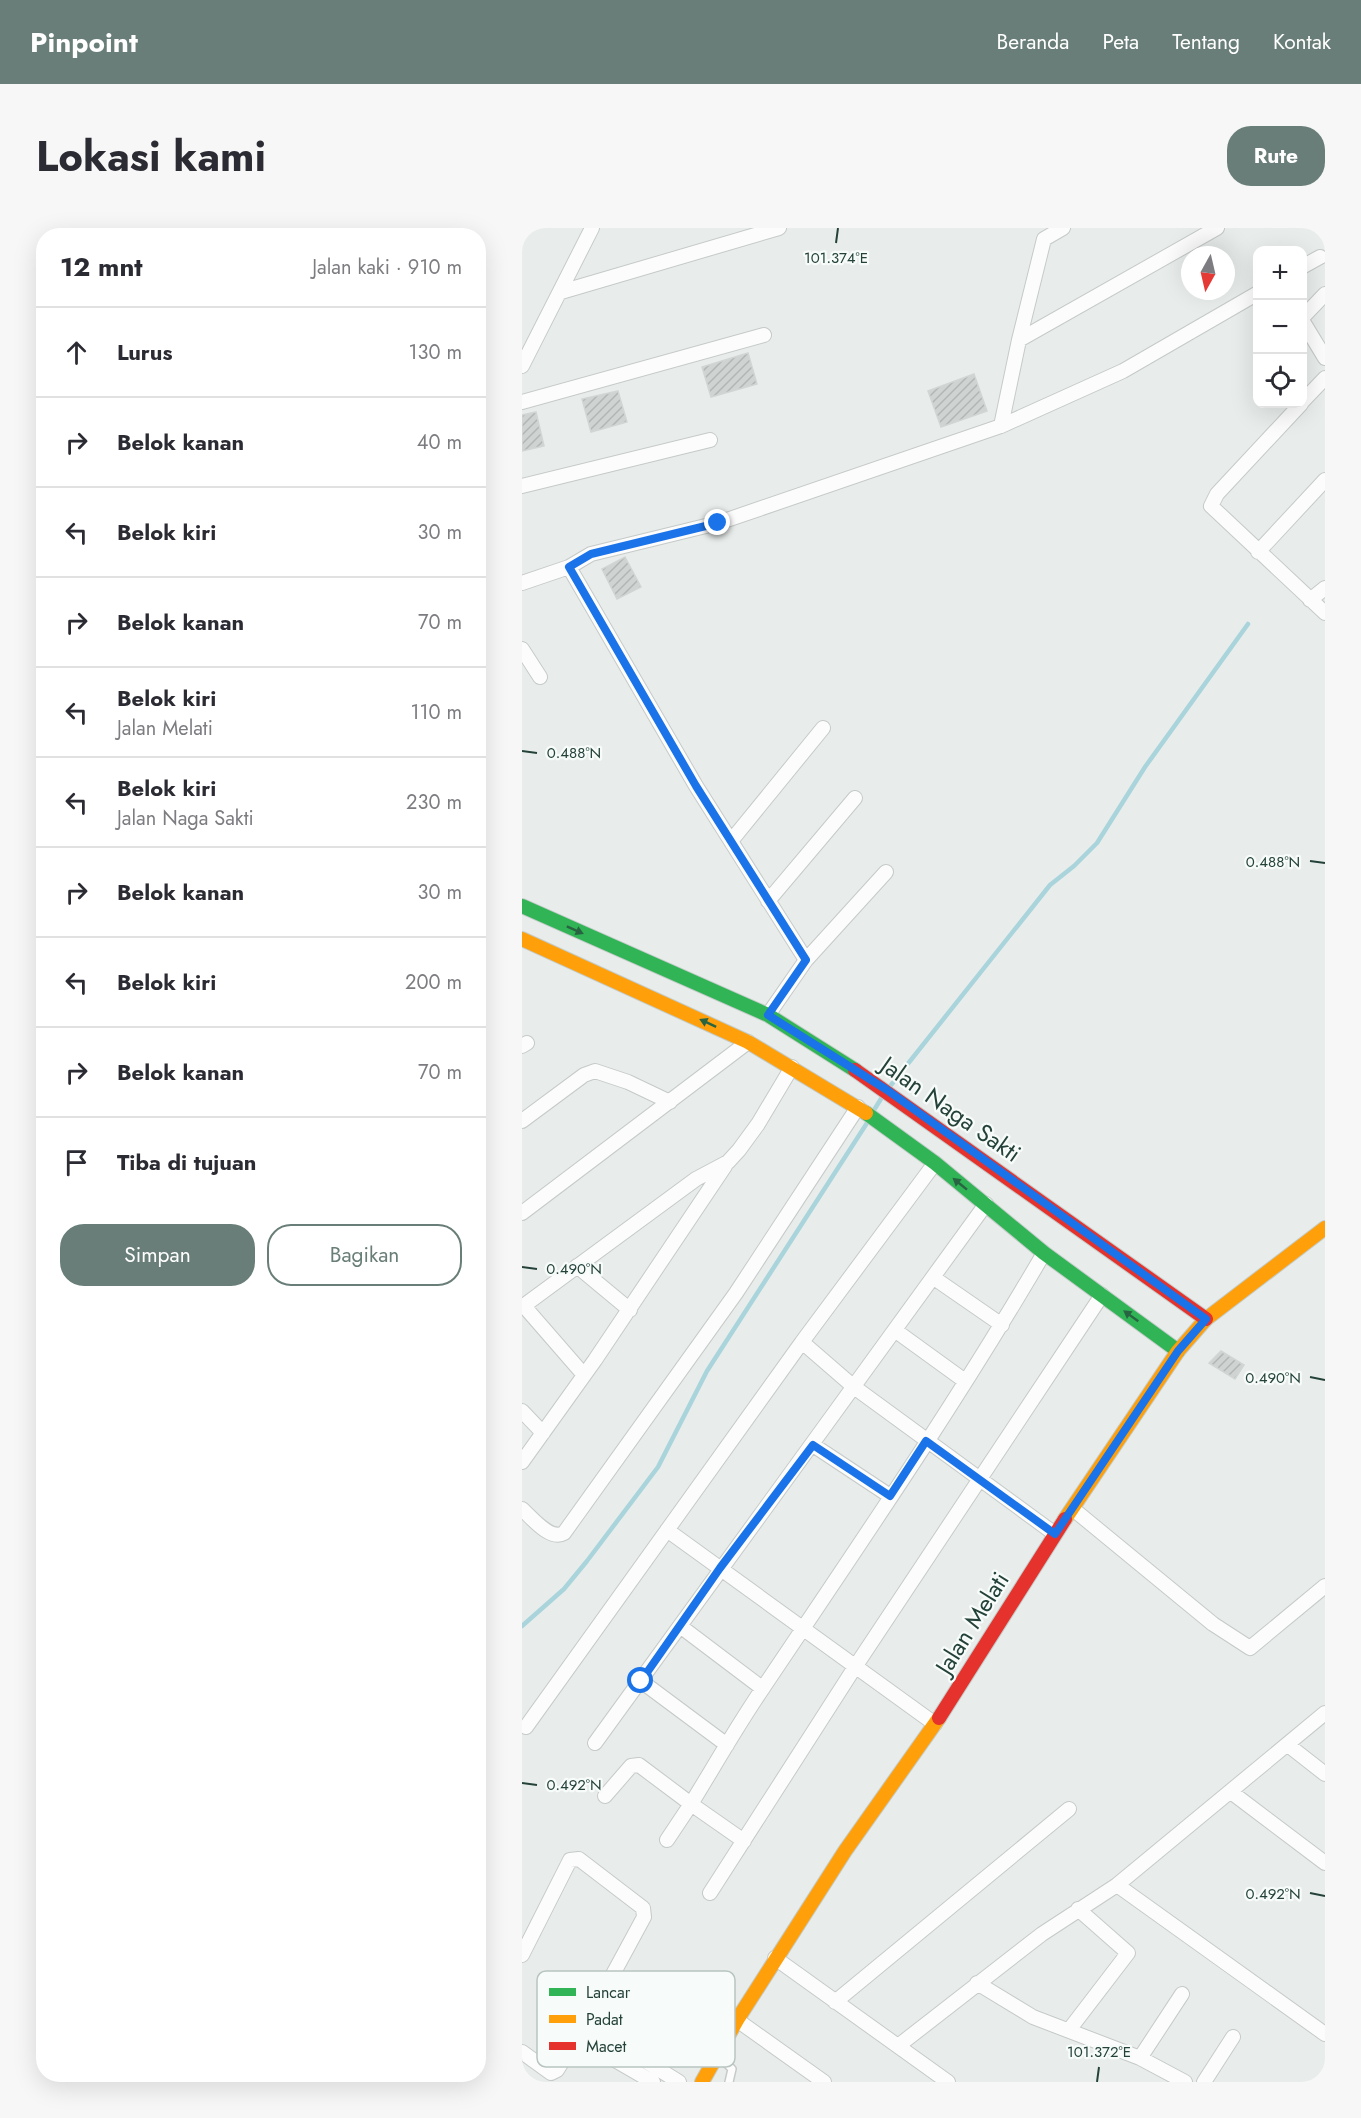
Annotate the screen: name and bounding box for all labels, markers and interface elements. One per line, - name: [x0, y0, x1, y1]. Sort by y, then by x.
- text: Pinpoint: [30, 22, 138, 63]
- text: Beranda: [996, 27, 1069, 57]
- text: Peta: [1102, 27, 1139, 57]
- text: Tentang: [1172, 27, 1240, 57]
- text: Kontak: [1273, 27, 1331, 57]
- text: Lokasi kami: [36, 126, 266, 187]
- button: Rute: [1227, 126, 1325, 186]
- north arrow: [1181, 246, 1235, 300]
- map controls: [1253, 246, 1307, 408]
- button: +: [1253, 246, 1307, 300]
- text: 101.374°E: [804, 247, 868, 269]
- text: 12 mnt: [60, 248, 143, 286]
- text: Jalan kaki · 910 m: [312, 253, 462, 282]
- button: −: [1253, 300, 1307, 354]
- icon: ahead: [60, 336, 93, 369]
- text: Lurus: [117, 336, 173, 368]
- text: 130 m: [408, 338, 462, 367]
- button: locate: [1253, 354, 1307, 408]
- icon: right: [60, 426, 93, 459]
- text: Belok kanan: [117, 426, 244, 458]
- text: 40 m: [417, 428, 462, 457]
- route end: [704, 509, 730, 535]
- icon: left: [60, 516, 93, 549]
- text: Belok kiri: [117, 516, 216, 548]
- text: 30 m: [417, 518, 462, 547]
- icon: right: [60, 606, 93, 639]
- text: Belok kanan: [117, 606, 244, 638]
- text: 70 m: [418, 608, 462, 637]
- text: Belok kiri: [117, 682, 216, 714]
- icon: left: [60, 696, 93, 729]
- text: 110 m: [410, 698, 462, 727]
- text: Jalan Melati: [117, 714, 213, 743]
- text: 0.488°N: [547, 742, 601, 764]
- text: Belok kiri: [117, 772, 216, 804]
- icon: left: [60, 786, 93, 819]
- text: 230 m: [406, 788, 462, 817]
- text: Jalan Naga Sakti: [117, 804, 254, 833]
- text: 0.488°N: [1246, 851, 1300, 873]
- icon: right: [60, 876, 93, 909]
- text: Belok kanan: [117, 876, 244, 908]
- text: 30 m: [417, 878, 462, 907]
- one-way arrow: [567, 925, 585, 935]
- icon: left: [60, 966, 93, 999]
- text: Belok kiri: [117, 966, 216, 998]
- text: 200 m: [405, 968, 462, 997]
- one-way arrow: [699, 1019, 716, 1028]
- street label: Jalan Naga Sakti: [871, 1046, 1028, 1170]
- icon: right: [60, 1056, 93, 1089]
- text: Belok kanan: [117, 1056, 244, 1088]
- text: 70 m: [418, 1058, 462, 1087]
- icon: arrive: [60, 1146, 93, 1179]
- text: Tiba di tujuan: [117, 1146, 256, 1178]
- one-way arrow: [953, 1178, 968, 1190]
- button: Simpan: [60, 1224, 255, 1286]
- button: Bagikan: [267, 1224, 462, 1286]
- text: 0.490°N: [546, 1258, 602, 1280]
- one-way arrow: [1123, 1311, 1138, 1323]
- text: 0.490°N: [1245, 1367, 1301, 1389]
- street label: Jalan Melati: [925, 1565, 1017, 1684]
- route start: [627, 1667, 653, 1693]
- text: 0.492°N: [546, 1774, 602, 1796]
- text: 0.492°N: [1245, 1883, 1301, 1905]
- legend: [537, 1971, 735, 2067]
- text: Lancar: [586, 1981, 631, 2004]
- text: Padat: [586, 2008, 623, 2031]
- text: Macet: [586, 2035, 627, 2058]
- text: 101.372°E: [1067, 2041, 1131, 2063]

